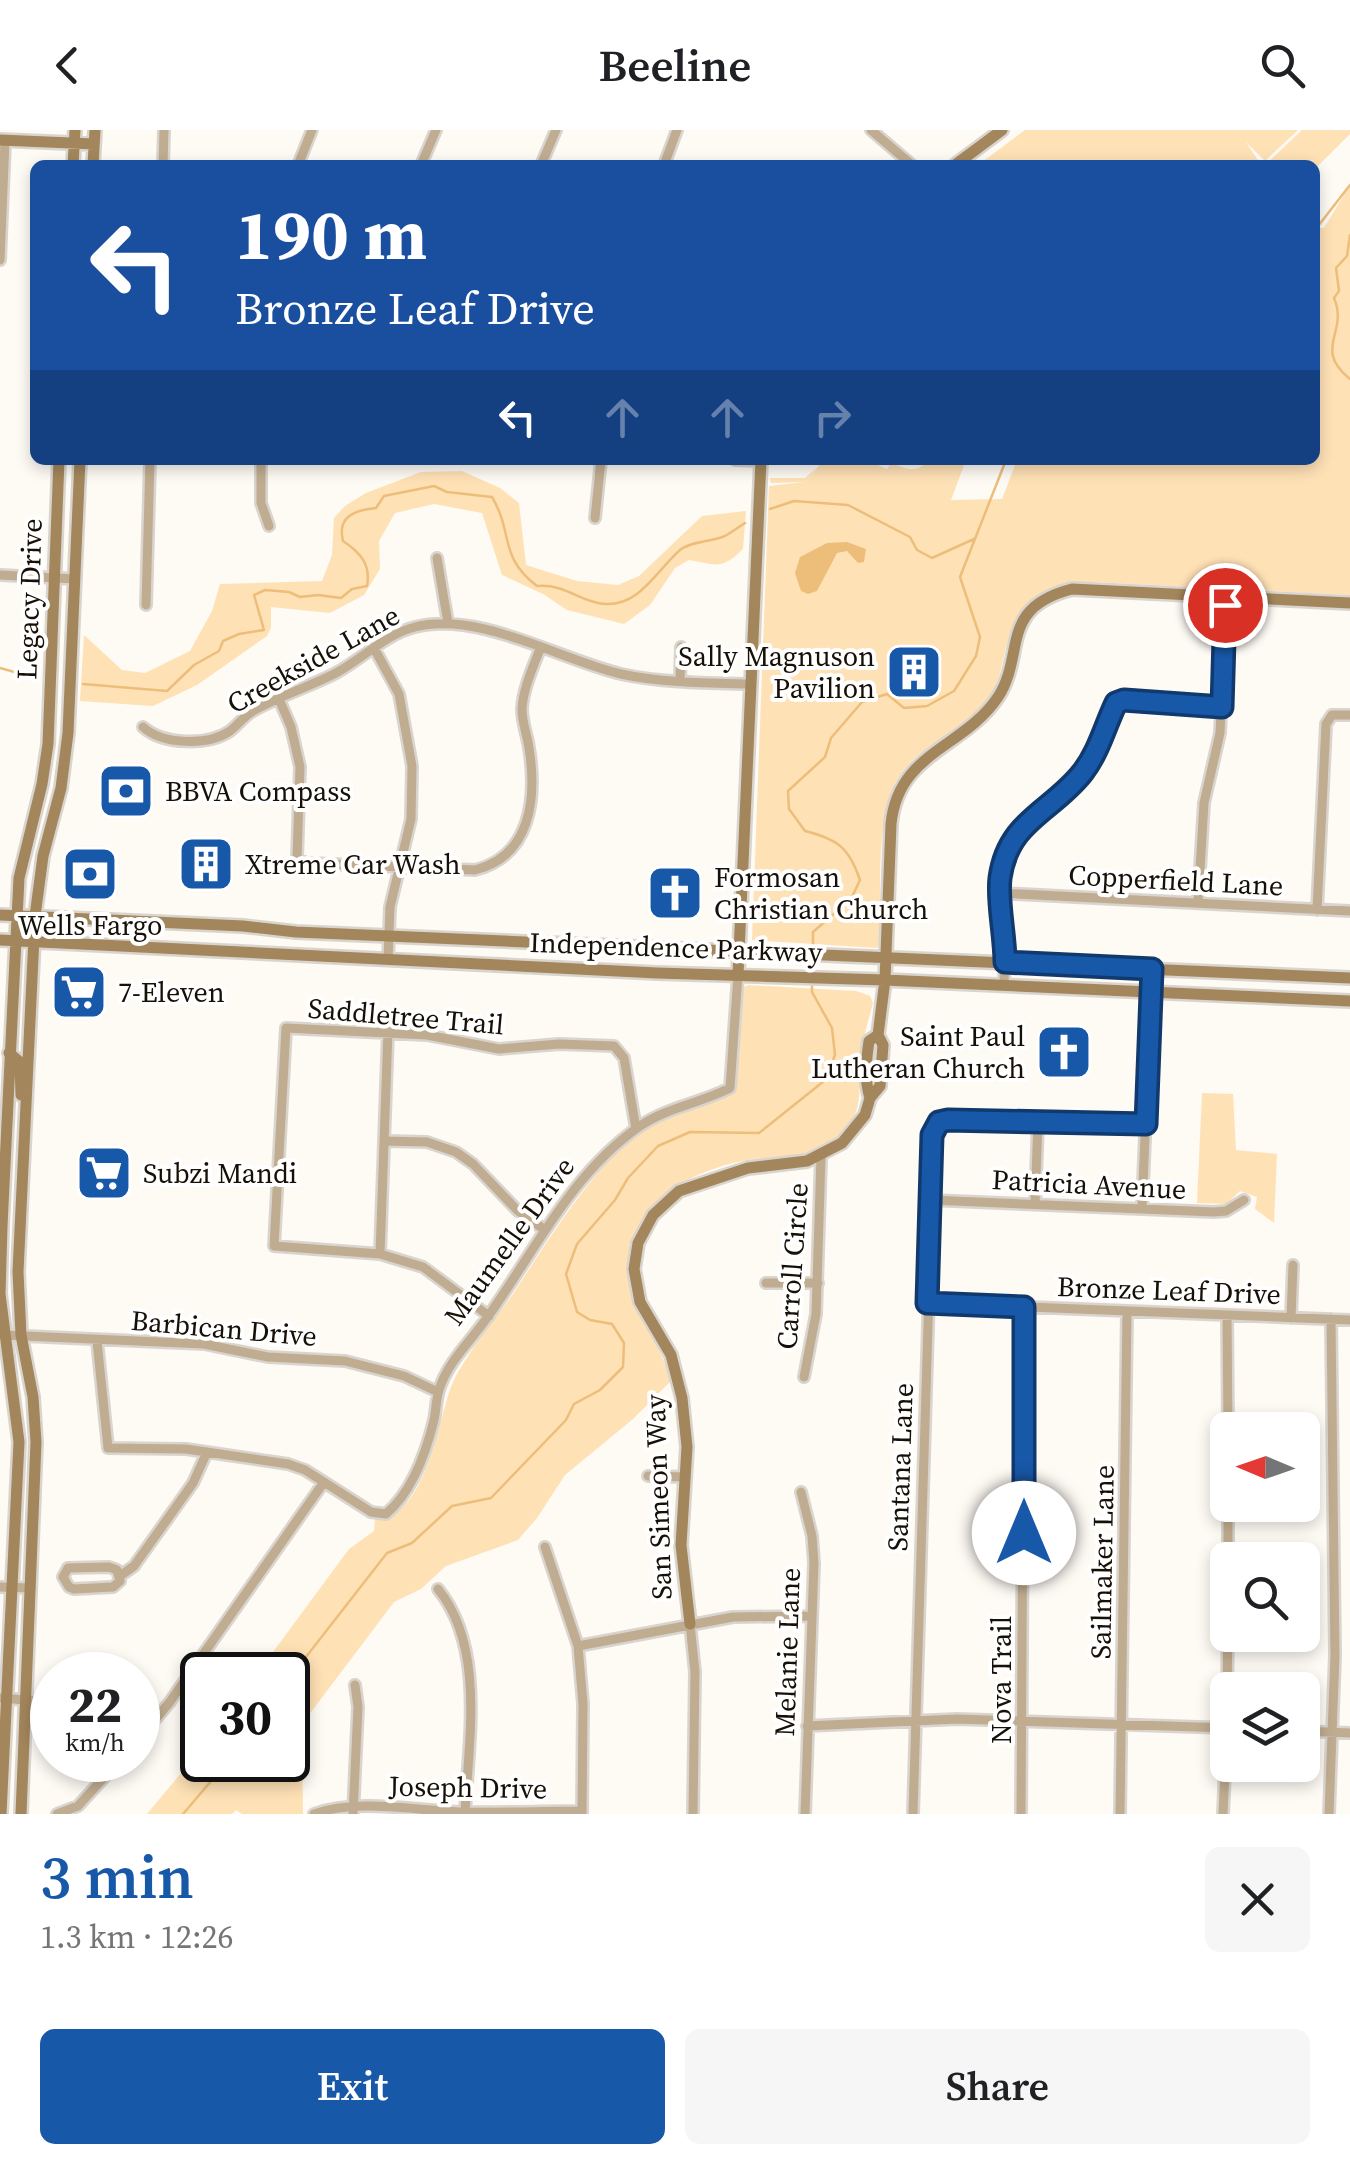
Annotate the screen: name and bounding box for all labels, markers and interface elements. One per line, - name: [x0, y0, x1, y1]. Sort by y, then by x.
- text: Beeline: [598, 34, 752, 96]
- icon: back: [40, 38, 95, 93]
- icon: search: [1255, 38, 1310, 93]
- text: 190 m: [235, 186, 427, 282]
- icon: left: [70, 200, 200, 330]
- text: Bronze Leaf Drive: [235, 277, 595, 339]
- icon: left: [490, 390, 545, 445]
- icon: ahead: [595, 390, 650, 445]
- icon: ahead: [700, 390, 755, 445]
- icon: right: [805, 390, 860, 445]
- street label: Legacy Drive: [7, 518, 51, 680]
- pin: [1183, 563, 1268, 648]
- icon: arrive: [1198, 578, 1253, 633]
- street label: Creekside Lane: [220, 596, 406, 722]
- place label: Sally Magnuson Pavilion: [678, 637, 875, 707]
- building icon: Sally Magnuson Pavilion: [884, 642, 944, 702]
- bank icon: BBVA Compass: [96, 761, 156, 821]
- place label: BBVA Compass: [165, 772, 352, 810]
- building icon: Xtreme Car Wash: [176, 834, 236, 894]
- bank icon: Wells Fargo: [60, 844, 120, 904]
- place label: Xtreme Car Wash: [245, 845, 461, 883]
- street label: Copperfield Lane: [1068, 855, 1284, 905]
- place label: Formosan Christian Church: [714, 858, 928, 928]
- church icon: Formosan Christian Church: [645, 863, 705, 923]
- place label: Wells Fargo: [18, 906, 162, 944]
- street label: Independence Parkway: [529, 923, 824, 971]
- supermarket icon: 7-Eleven: [49, 962, 109, 1022]
- place label: 7-Eleven: [118, 973, 225, 1011]
- street label: Saddletree Trail: [306, 989, 506, 1043]
- place label: Saint Paul Lutheran Church: [811, 1017, 1025, 1087]
- church icon: Saint Paul Lutheran Church: [1034, 1022, 1094, 1082]
- supermarket icon: Subzi Mandi: [74, 1143, 134, 1203]
- street label: Maumelle Drive: [435, 1149, 583, 1333]
- place label: Subzi Mandi: [143, 1154, 297, 1192]
- street label: Patricia Avenue: [991, 1160, 1187, 1208]
- street label: Carroll Circle: [767, 1181, 817, 1351]
- street label: Bronze Leaf Drive: [1056, 1267, 1282, 1313]
- street label: Barbican Drive: [129, 1301, 319, 1355]
- street label: Santana Lane: [878, 1382, 922, 1552]
- street label: San Simeon Way: [635, 1393, 681, 1600]
- north arrow: [1210, 1412, 1320, 1522]
- map controls: [1210, 1412, 1320, 1782]
- street label: Sailmaker Lane: [1081, 1465, 1123, 1659]
- position arrow: [972, 1481, 1076, 1585]
- button: search: [1210, 1542, 1320, 1652]
- street label: Melanie Lane: [765, 1567, 809, 1737]
- street label: Nova Trail: [982, 1616, 1020, 1744]
- speed limit sign: 30: [180, 1652, 310, 1782]
- text: 22: [68, 1670, 122, 1739]
- button: layers: [1210, 1672, 1320, 1782]
- text: km/h: [65, 1725, 125, 1759]
- street label: Joseph Drive: [388, 1767, 547, 1807]
- text: 3 min: [40, 1836, 194, 1918]
- button: close: [1205, 1847, 1310, 1952]
- text: 1.3 km · 12:26: [40, 1915, 234, 1959]
- button: Exit: [40, 2029, 665, 2144]
- button: Share: [685, 2029, 1310, 2144]

